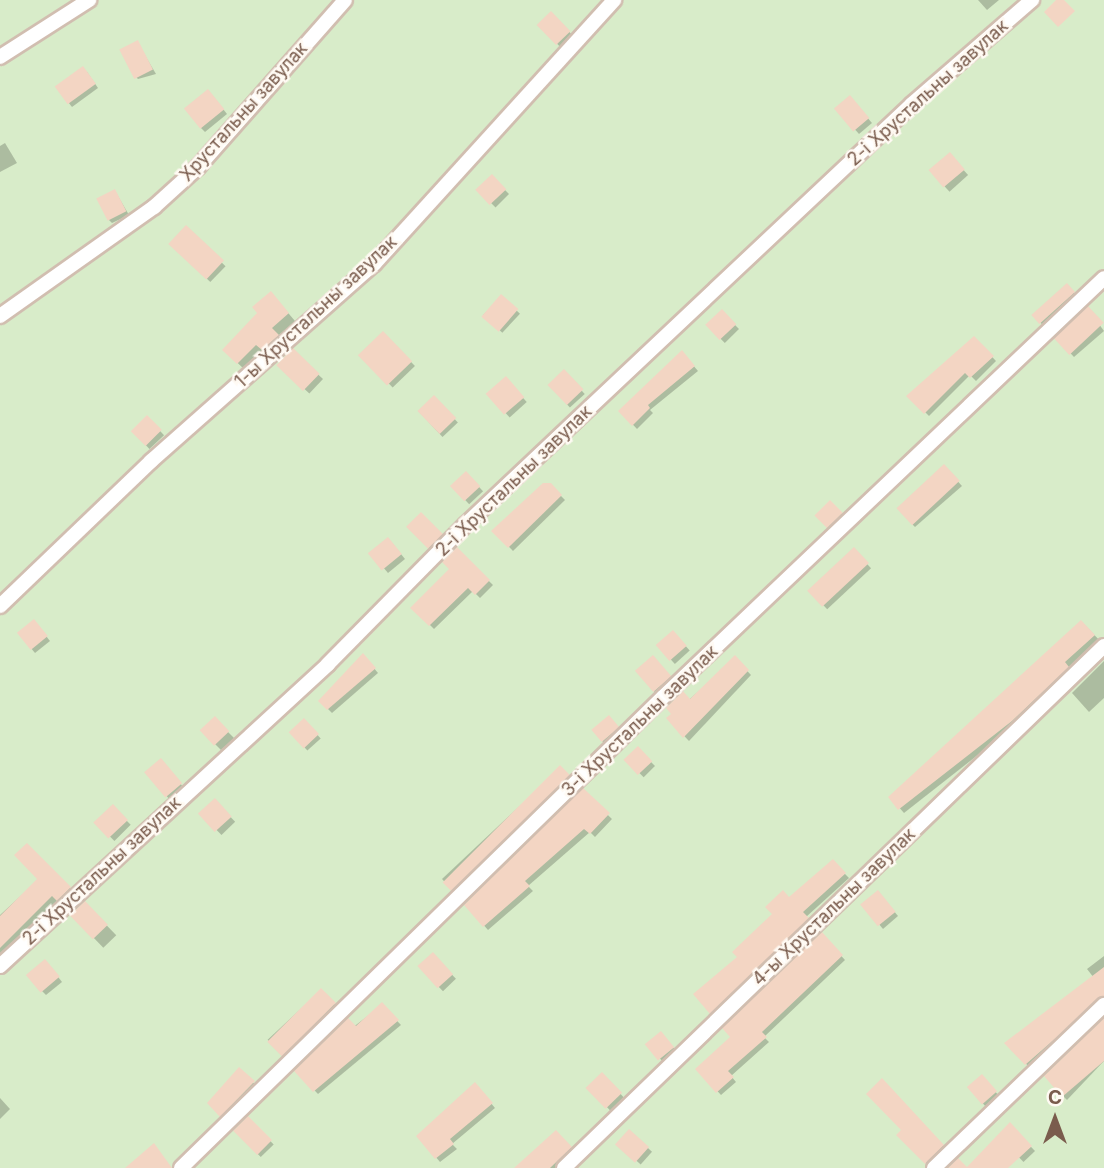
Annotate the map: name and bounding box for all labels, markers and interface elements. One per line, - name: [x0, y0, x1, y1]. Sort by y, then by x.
- street label: 2-і Хрустальны завулак: [843, 15, 1013, 171]
- street label: Хрустальны завулак: [176, 38, 312, 186]
- street label: 1-ы Хрустальны завулак: [231, 231, 401, 393]
- street label: 2-і Хрустальны завулак: [432, 401, 596, 561]
- street label: 3-і Хрустальны завулак: [558, 641, 722, 801]
- street label: 2-і Хрустальны завулак: [18, 792, 186, 950]
- street label: 4-ы Хрустальны завулак: [748, 824, 920, 990]
- north arrow: [1020, 1084, 1090, 1154]
- text: С: [1048, 1086, 1062, 1109]

